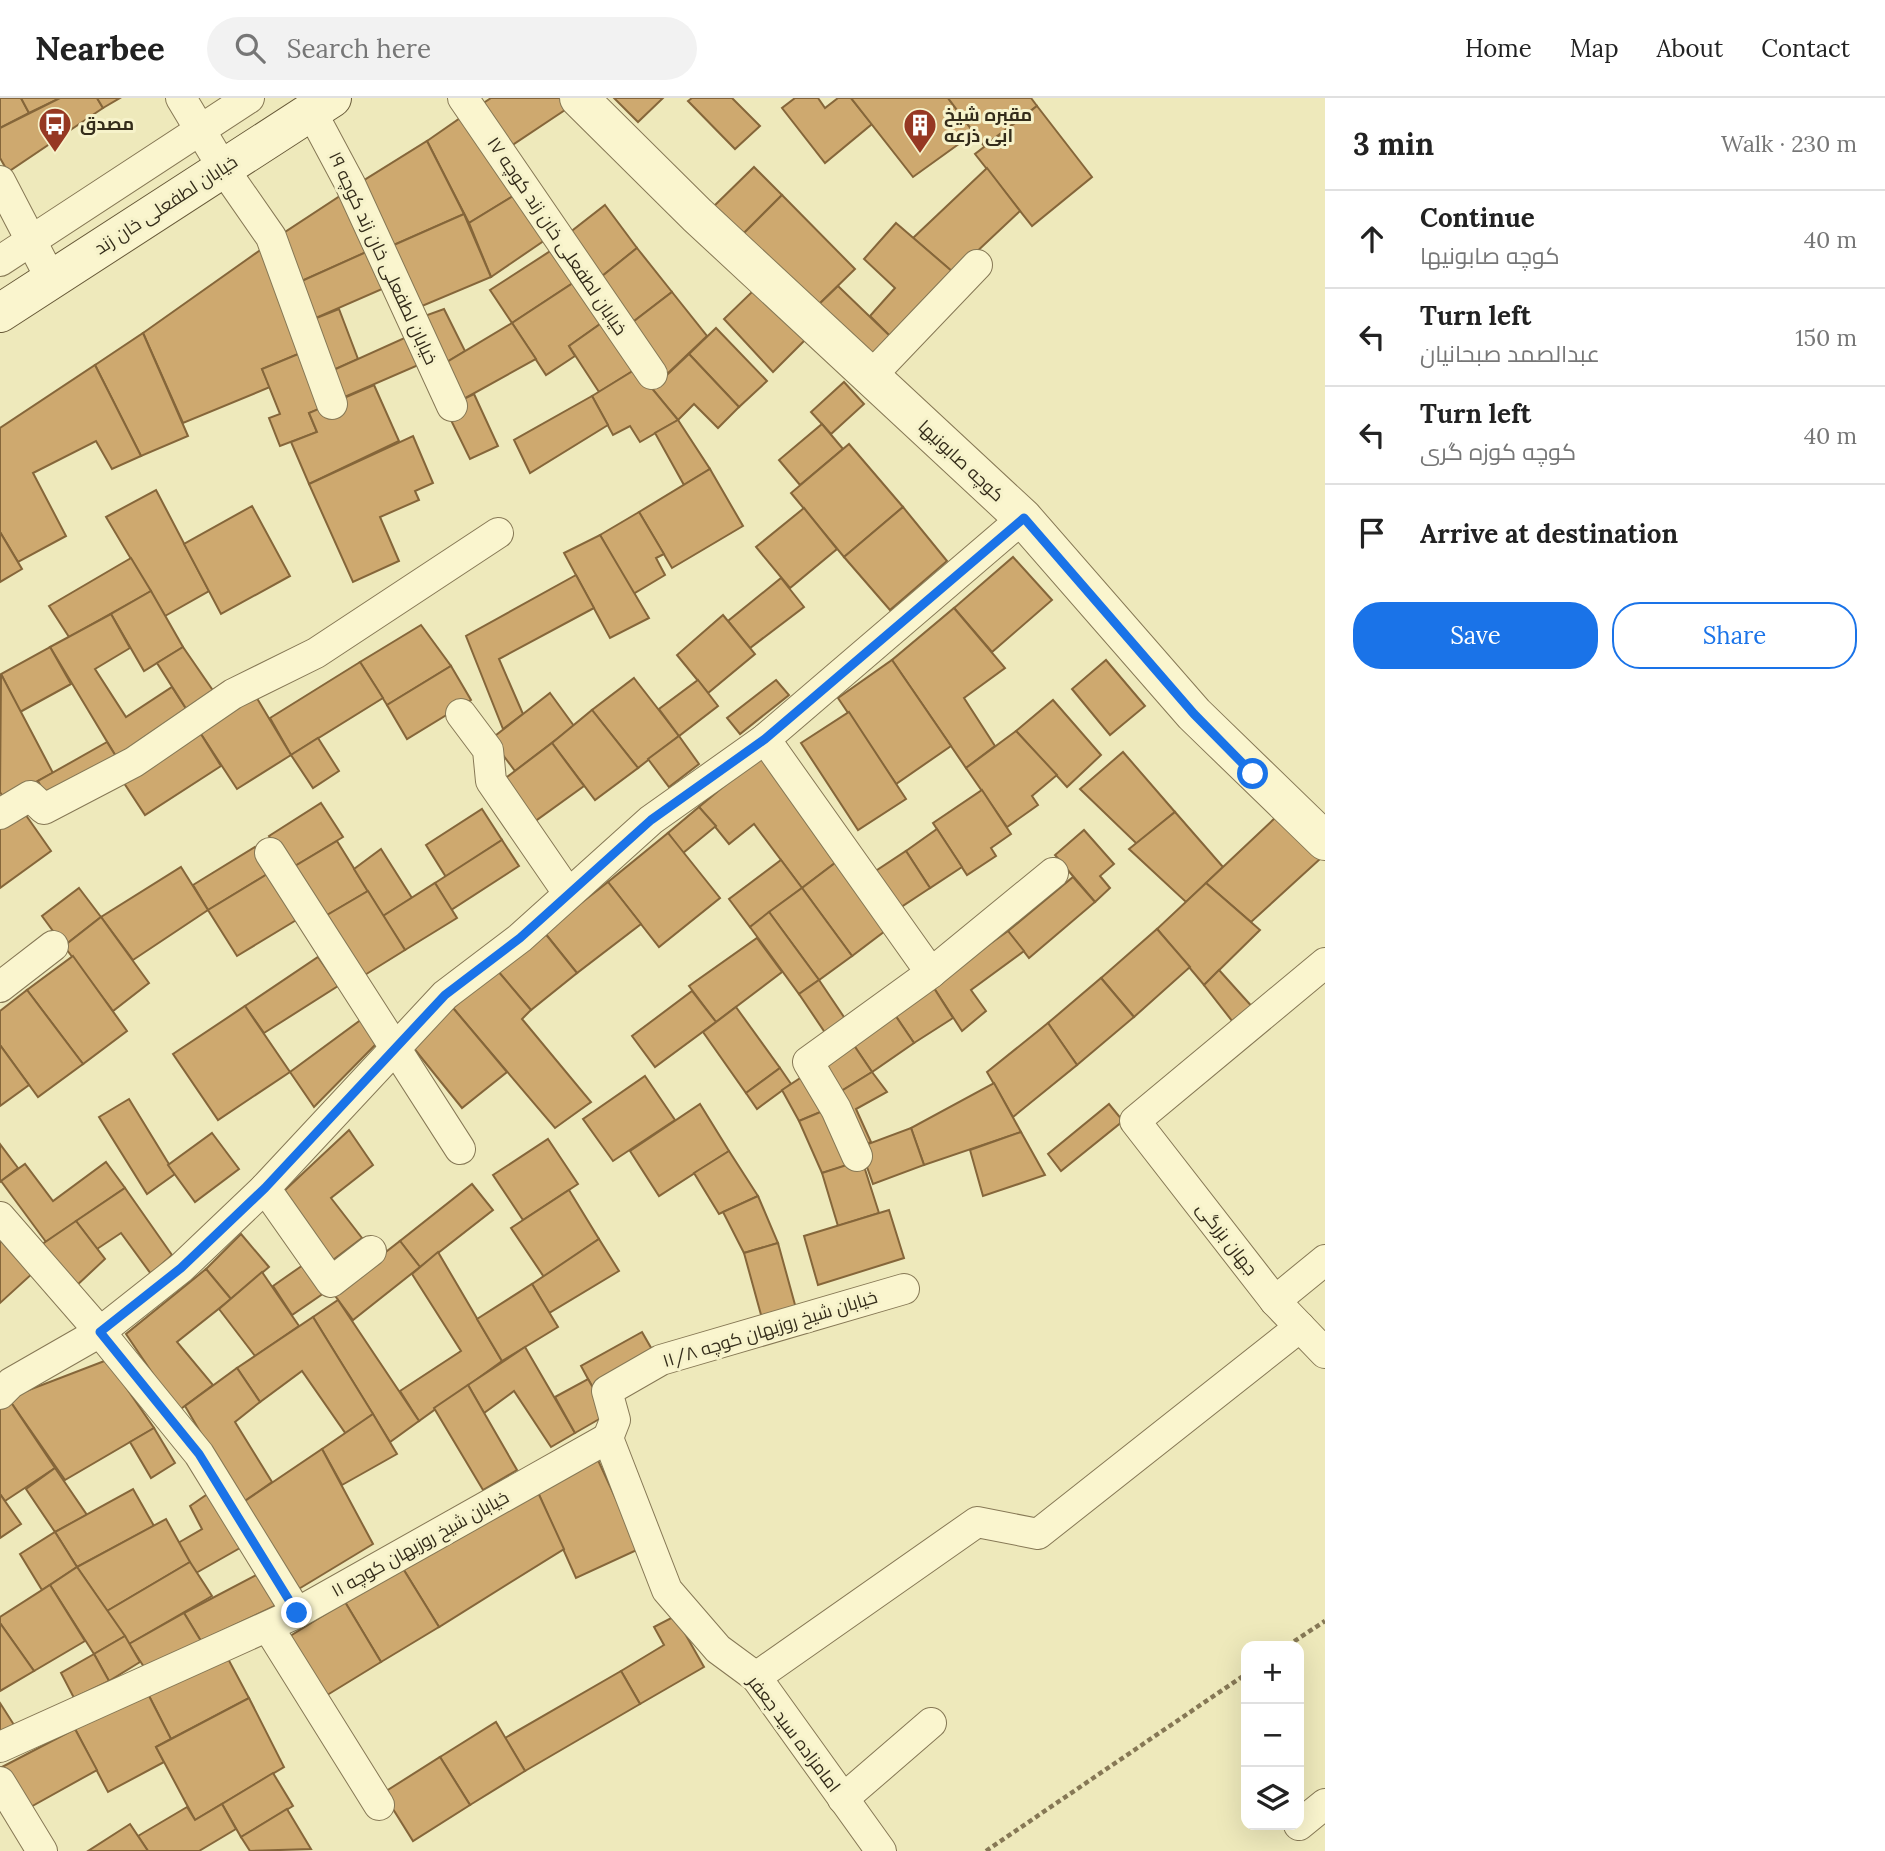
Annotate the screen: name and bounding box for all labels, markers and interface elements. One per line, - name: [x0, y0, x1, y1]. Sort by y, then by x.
- search box: [207, 17, 697, 80]
- text: Nearbee: [35, 27, 165, 69]
- icon: search: [231, 29, 269, 67]
- text: Search here: [287, 32, 431, 65]
- text: Home: [1465, 33, 1532, 64]
- text: Map: [1570, 33, 1619, 64]
- text: About: [1657, 33, 1723, 64]
- text: Contact: [1761, 33, 1850, 64]
- place label: مقبره شیخ ابی ذرعه: [944, 103, 1032, 147]
- bus stop icon: مصدق: [36, 105, 74, 154]
- building icon: مقبره شیخ ابی ذرعه: [901, 106, 939, 155]
- place label: مصدق: [80, 112, 134, 135]
- text: 3 min: [1353, 125, 1434, 163]
- text: Walk · 230 m: [1721, 129, 1857, 158]
- street label: خیابان لطفعلی خان زند کوچه ۱۷: [481, 132, 633, 340]
- street label: خیابان لطفعلی خان زند کوچه ۱۹: [323, 148, 443, 368]
- street label: خیابان لطفعلی خان زند: [90, 150, 242, 259]
- text: Continue: [1420, 201, 1535, 234]
- icon: ahead: [1353, 220, 1391, 258]
- text: 40 m: [1804, 225, 1857, 254]
- text: کوچه صابونیها: [1420, 241, 1560, 270]
- text: Turn left: [1420, 299, 1531, 332]
- icon: left: [1353, 318, 1391, 356]
- text: 150 m: [1795, 323, 1857, 352]
- text: عبدالصمد صبحانیان: [1420, 339, 1600, 368]
- text: Turn left: [1420, 397, 1531, 430]
- street label: کوچه صابونیها: [913, 415, 1009, 507]
- icon: left: [1353, 416, 1391, 454]
- text: 40 m: [1804, 421, 1857, 450]
- text: کوچه کوزه گری: [1420, 437, 1576, 466]
- icon: arrive: [1353, 514, 1391, 552]
- text: Arrive at destination: [1420, 517, 1678, 550]
- button: Save: [1353, 602, 1598, 669]
- button: Share: [1612, 602, 1857, 669]
- route start: [1237, 758, 1268, 789]
- street label: جهان بزرگی: [1192, 1197, 1263, 1280]
- street label: خیابان شیخ روزبهان کوچه ۱۱/۸: [660, 1285, 880, 1373]
- street label: خیابان شیخ روزبهان کوچه ۱۱: [327, 1485, 513, 1603]
- route end: [281, 1597, 312, 1628]
- map controls: [1241, 1641, 1304, 1830]
- button: +: [1241, 1641, 1304, 1704]
- street label: امامزاده سید جعفر: [742, 1670, 846, 1797]
- button: −: [1241, 1704, 1304, 1767]
- button: layers: [1241, 1767, 1304, 1830]

